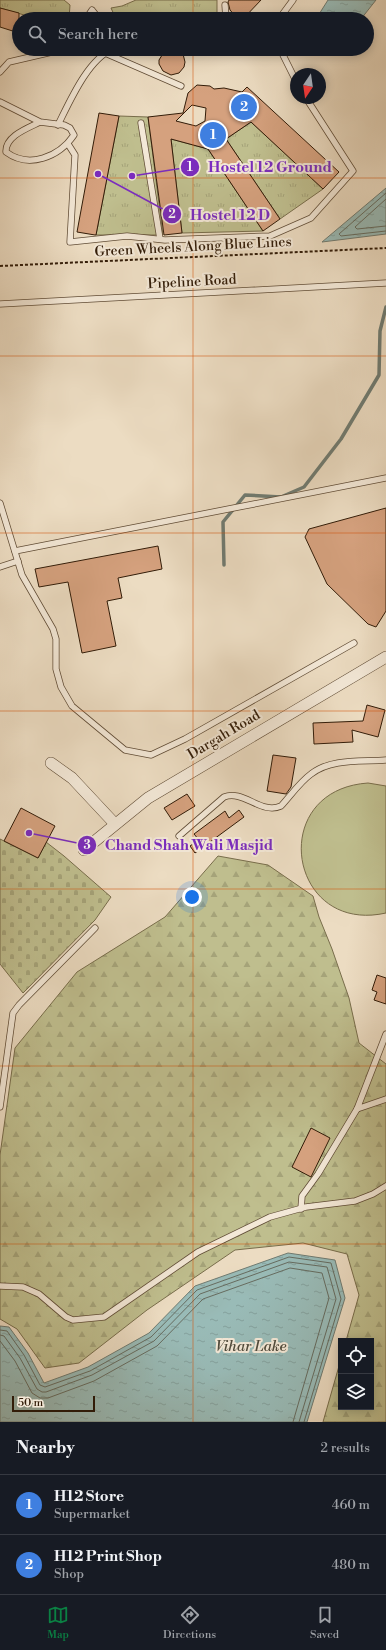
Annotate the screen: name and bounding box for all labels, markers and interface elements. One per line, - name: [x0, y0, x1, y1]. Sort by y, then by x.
- search box: [12, 12, 374, 56]
- icon: search: [26, 23, 48, 45]
- text: Search here: [58, 25, 138, 44]
- north arrow: [290, 68, 326, 104]
- pin: 2: [231, 92, 257, 122]
- pin: 1: [200, 120, 226, 150]
- callout: Hostel 12 Ground: [180, 154, 340, 181]
- text: Hostel 12 Ground: [208, 158, 332, 177]
- text: 1: [187, 160, 193, 175]
- callout: Hostel 12 D: [162, 201, 278, 228]
- text: Hostel 12 D: [190, 206, 270, 225]
- text: 2: [168, 207, 176, 222]
- street label: Green Wheels Along Blue Lines: [94, 233, 292, 261]
- street label: Pipeline Road: [147, 271, 237, 293]
- street label: Dargah Road: [184, 706, 264, 764]
- callout: Chand Shah Wali Masjid: [77, 832, 282, 859]
- text: Chand Shah Wali Masjid: [105, 836, 274, 855]
- text: 3: [83, 838, 91, 853]
- your location: [182, 887, 202, 907]
- water label: Vihar Lake: [215, 1337, 287, 1356]
- map controls: [338, 1338, 374, 1410]
- button: locate: [338, 1338, 374, 1374]
- button: layers: [338, 1374, 374, 1410]
- scale bar: [12, 1394, 95, 1413]
- text: 50 m: [18, 1396, 43, 1410]
- text: Nearby: [16, 1437, 75, 1459]
- text: 2 results: [321, 1440, 370, 1456]
- text: H12 Store: [54, 1487, 124, 1506]
- text: 1: [26, 1497, 32, 1513]
- text: 460 m: [332, 1497, 370, 1513]
- text: Supermarket: [54, 1506, 130, 1522]
- text: H12 Print Shop: [54, 1547, 162, 1566]
- text: 2: [25, 1557, 33, 1573]
- text: 480 m: [332, 1557, 370, 1573]
- text: Shop: [54, 1566, 84, 1582]
- tab: Map: [47, 1604, 69, 1642]
- tab: Directions: [163, 1604, 216, 1642]
- tab: Saved: [310, 1604, 339, 1642]

